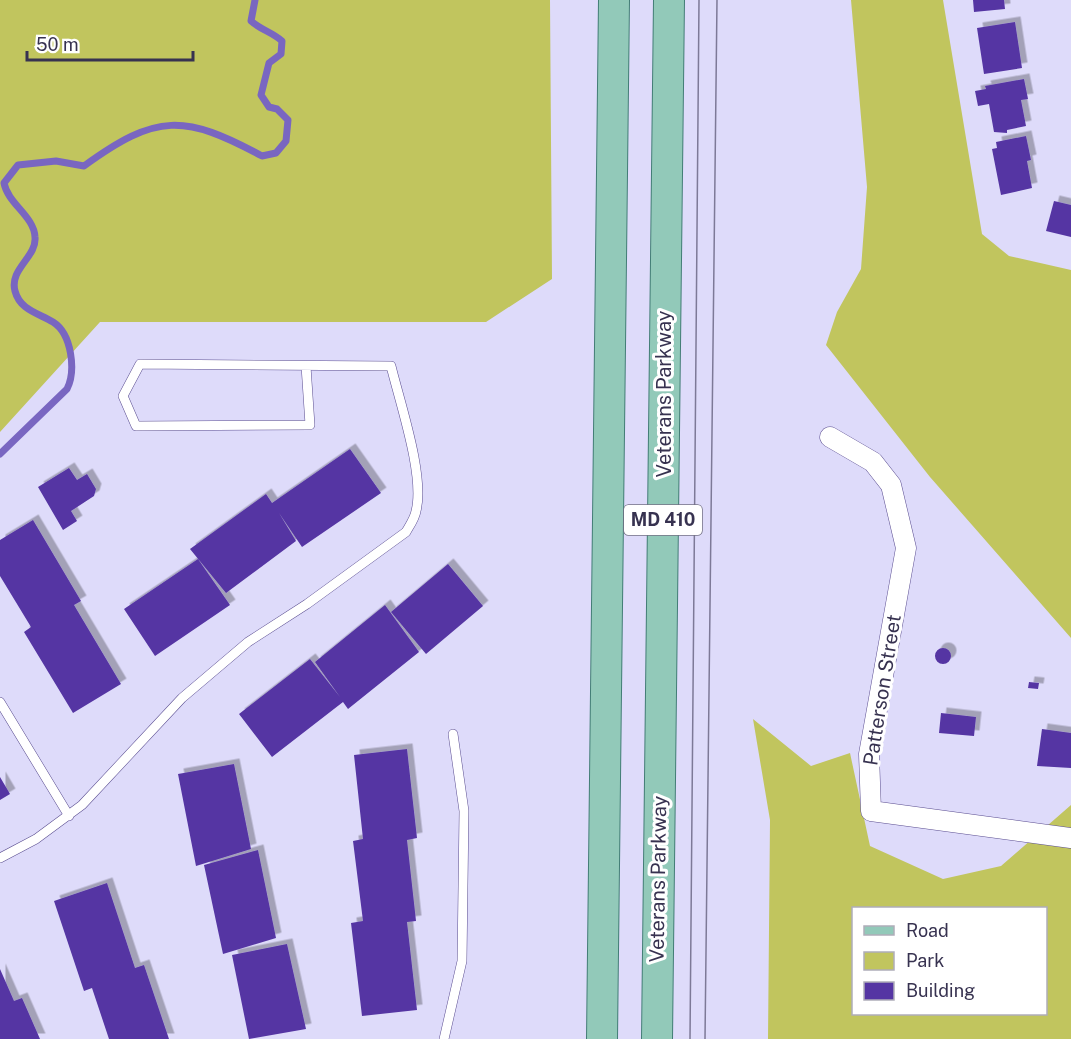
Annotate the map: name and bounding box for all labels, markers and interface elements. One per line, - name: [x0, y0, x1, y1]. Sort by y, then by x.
- scale bar: [27, 24, 194, 62]
- text: 50 m: [36, 34, 79, 55]
- street label: Veterans Parkway: [652, 310, 676, 477]
- road number: MD 410: [624, 505, 702, 535]
- street label: Patterson Street: [858, 613, 906, 767]
- street label: Veterans Parkway: [645, 795, 671, 963]
- legend: [852, 907, 1047, 1015]
- text: Road: [906, 920, 949, 941]
- text: Park: [906, 950, 944, 971]
- text: Building: [906, 980, 975, 1001]

